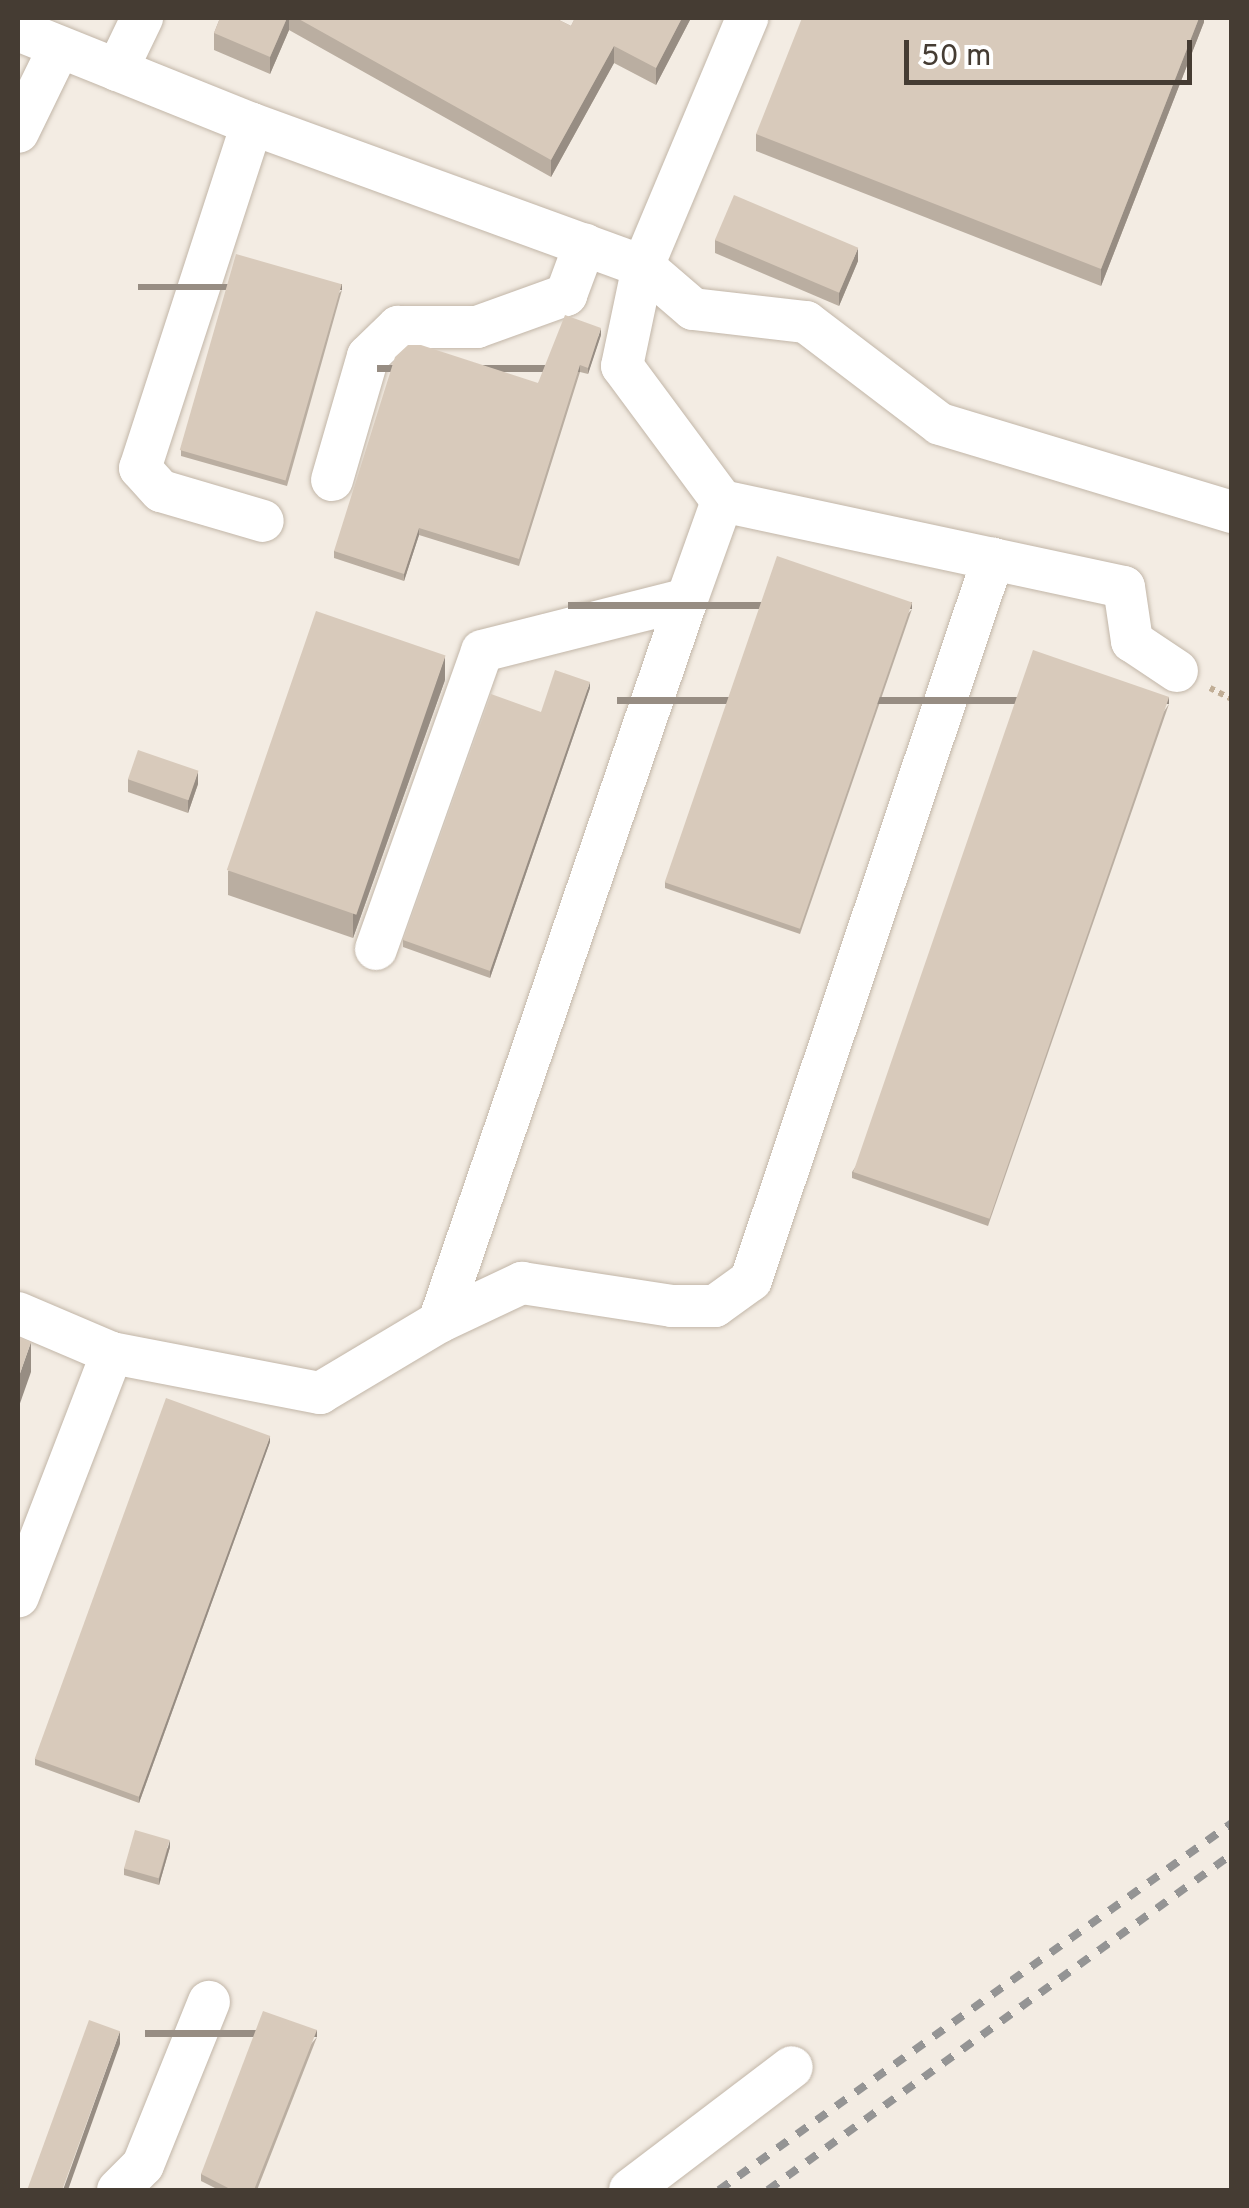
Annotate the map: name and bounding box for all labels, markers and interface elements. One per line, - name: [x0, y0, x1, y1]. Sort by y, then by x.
- scale bar: [909, 20, 1196, 82]
- text: 50 m: [921, 39, 991, 76]

